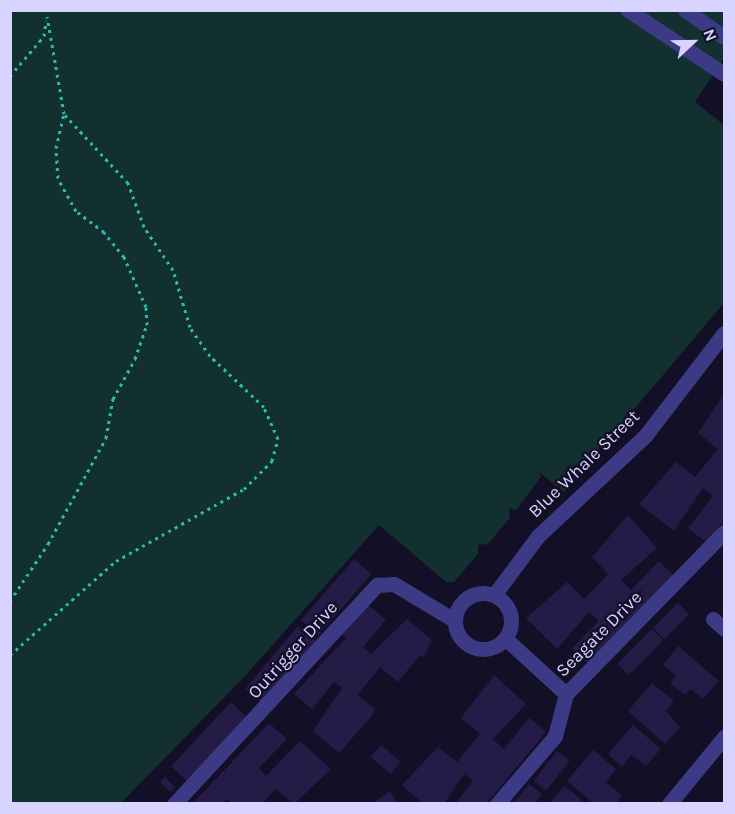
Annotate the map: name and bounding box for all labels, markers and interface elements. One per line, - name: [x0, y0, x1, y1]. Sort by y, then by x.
- north arrow: [663, 12, 723, 72]
- text: N: [699, 26, 721, 44]
- street label: Blue Whale Street: [524, 406, 644, 522]
- street label: Seagate Drive: [552, 587, 646, 681]
- street label: Outrigger Drive: [244, 597, 342, 703]

